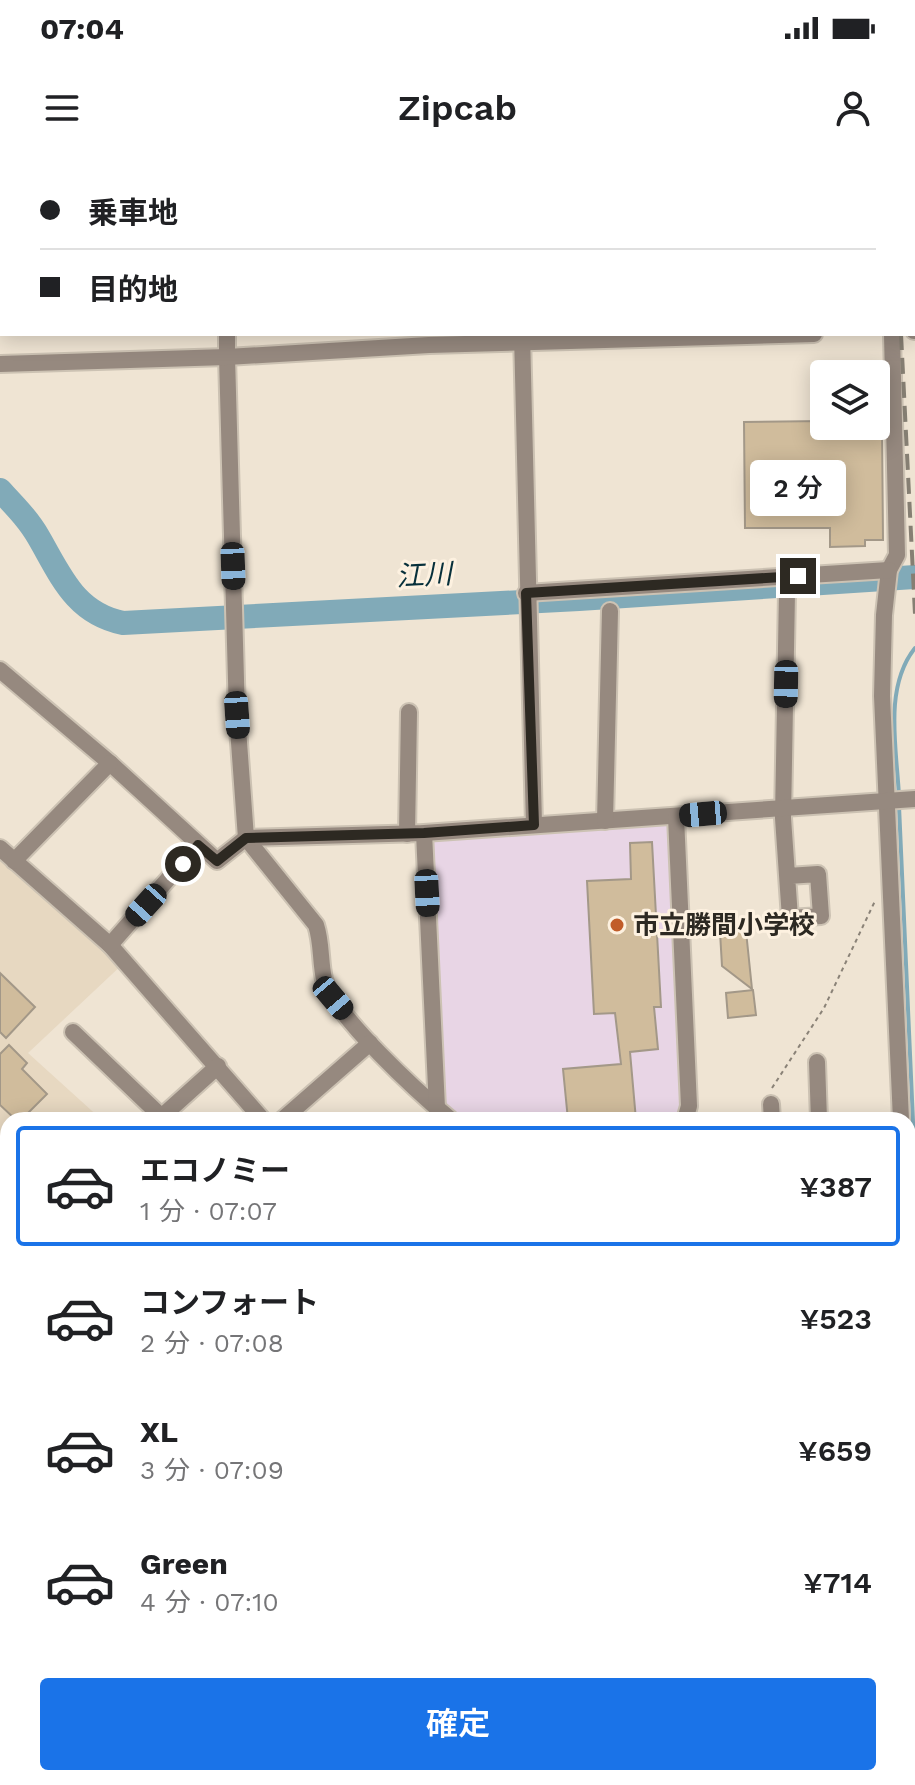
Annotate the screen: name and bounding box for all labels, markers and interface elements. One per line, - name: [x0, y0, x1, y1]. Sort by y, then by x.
- text: 07:04: [40, 11, 124, 46]
- icon: menu: [40, 86, 84, 130]
- icon: person: [831, 86, 875, 130]
- text: Zipcab: [398, 87, 517, 129]
- text: 乗車地: [88, 195, 178, 230]
- text: 目的地: [88, 272, 178, 307]
- map controls: [810, 360, 890, 440]
- button: layers: [810, 360, 890, 440]
- callout: 2 分: [750, 460, 846, 516]
- text: 2 分: [773, 473, 823, 503]
- car: [220, 542, 246, 590]
- water label: 江川: [395, 557, 456, 593]
- route end: [780, 558, 816, 594]
- car: [774, 660, 798, 708]
- car: [223, 690, 251, 740]
- car: [678, 800, 728, 828]
- route start: [165, 846, 201, 882]
- car: [414, 868, 440, 918]
- car: [121, 879, 171, 931]
- place label: 市立勝間小学校: [633, 910, 815, 940]
- marker: 市立勝間小学校: [608, 916, 626, 934]
- car: [308, 972, 358, 1024]
- icon: car: [44, 1150, 116, 1222]
- text: エコノミー: [140, 1153, 290, 1188]
- text: ¥387: [800, 1169, 872, 1204]
- text: 1 分 · 07:07: [140, 1196, 277, 1226]
- icon: car: [44, 1282, 116, 1354]
- text: コンフォート: [140, 1285, 319, 1320]
- text: ¥523: [800, 1301, 872, 1336]
- text: 2 分 · 07:08: [140, 1328, 284, 1358]
- icon: car: [44, 1414, 116, 1486]
- text: XL: [140, 1414, 178, 1449]
- text: ¥659: [798, 1433, 872, 1468]
- text: 3 分 · 07:09: [140, 1455, 284, 1485]
- icon: car: [44, 1546, 116, 1618]
- text: Green: [140, 1546, 228, 1581]
- text: ¥714: [803, 1565, 872, 1600]
- text: 4 分 · 07:10: [140, 1587, 279, 1617]
- button: 確定: [40, 1678, 876, 1770]

